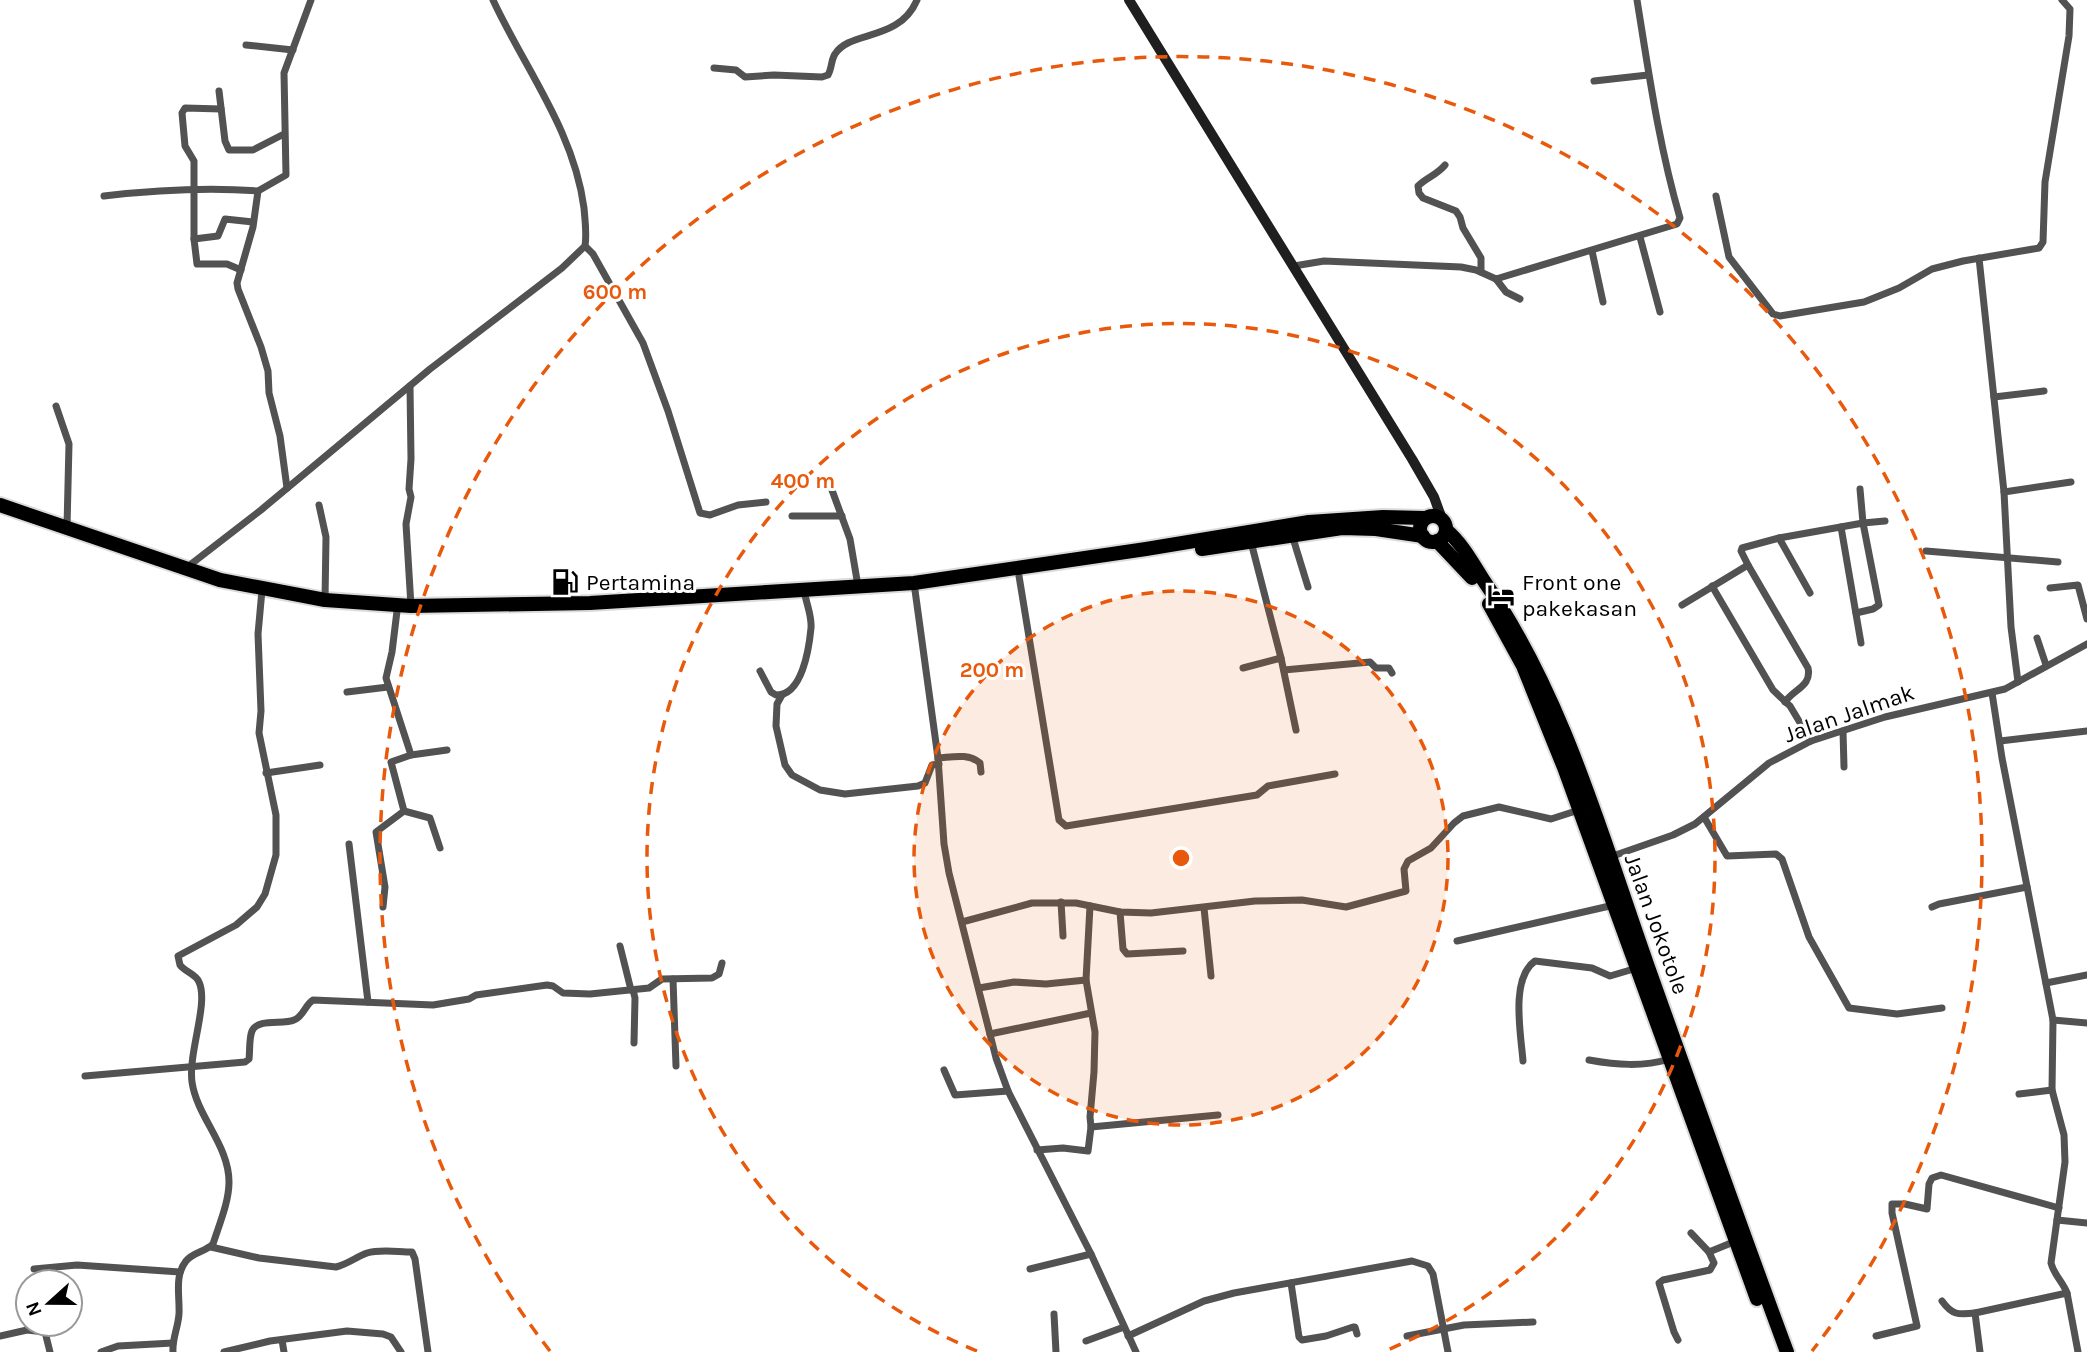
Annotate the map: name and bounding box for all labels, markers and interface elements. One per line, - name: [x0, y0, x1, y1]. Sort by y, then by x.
- text: 600 m: [583, 280, 647, 304]
- text: 400 m: [771, 469, 835, 493]
- fuel station icon: Pertamina: [550, 567, 580, 597]
- place label: Pertamina: [586, 569, 695, 596]
- place label: Front one pakekasan: [1522, 569, 1637, 622]
- hotel icon: Front one pakekasan: [1486, 580, 1516, 610]
- text: 200 m: [960, 658, 1024, 682]
- street label: Jalan Jalmak: [1781, 679, 1918, 748]
- centre of rings: [1169, 846, 1193, 870]
- street label: Jalan Jokotole: [1619, 850, 1694, 998]
- north arrow: [14, 1268, 84, 1338]
- text: N: [21, 1298, 47, 1319]

